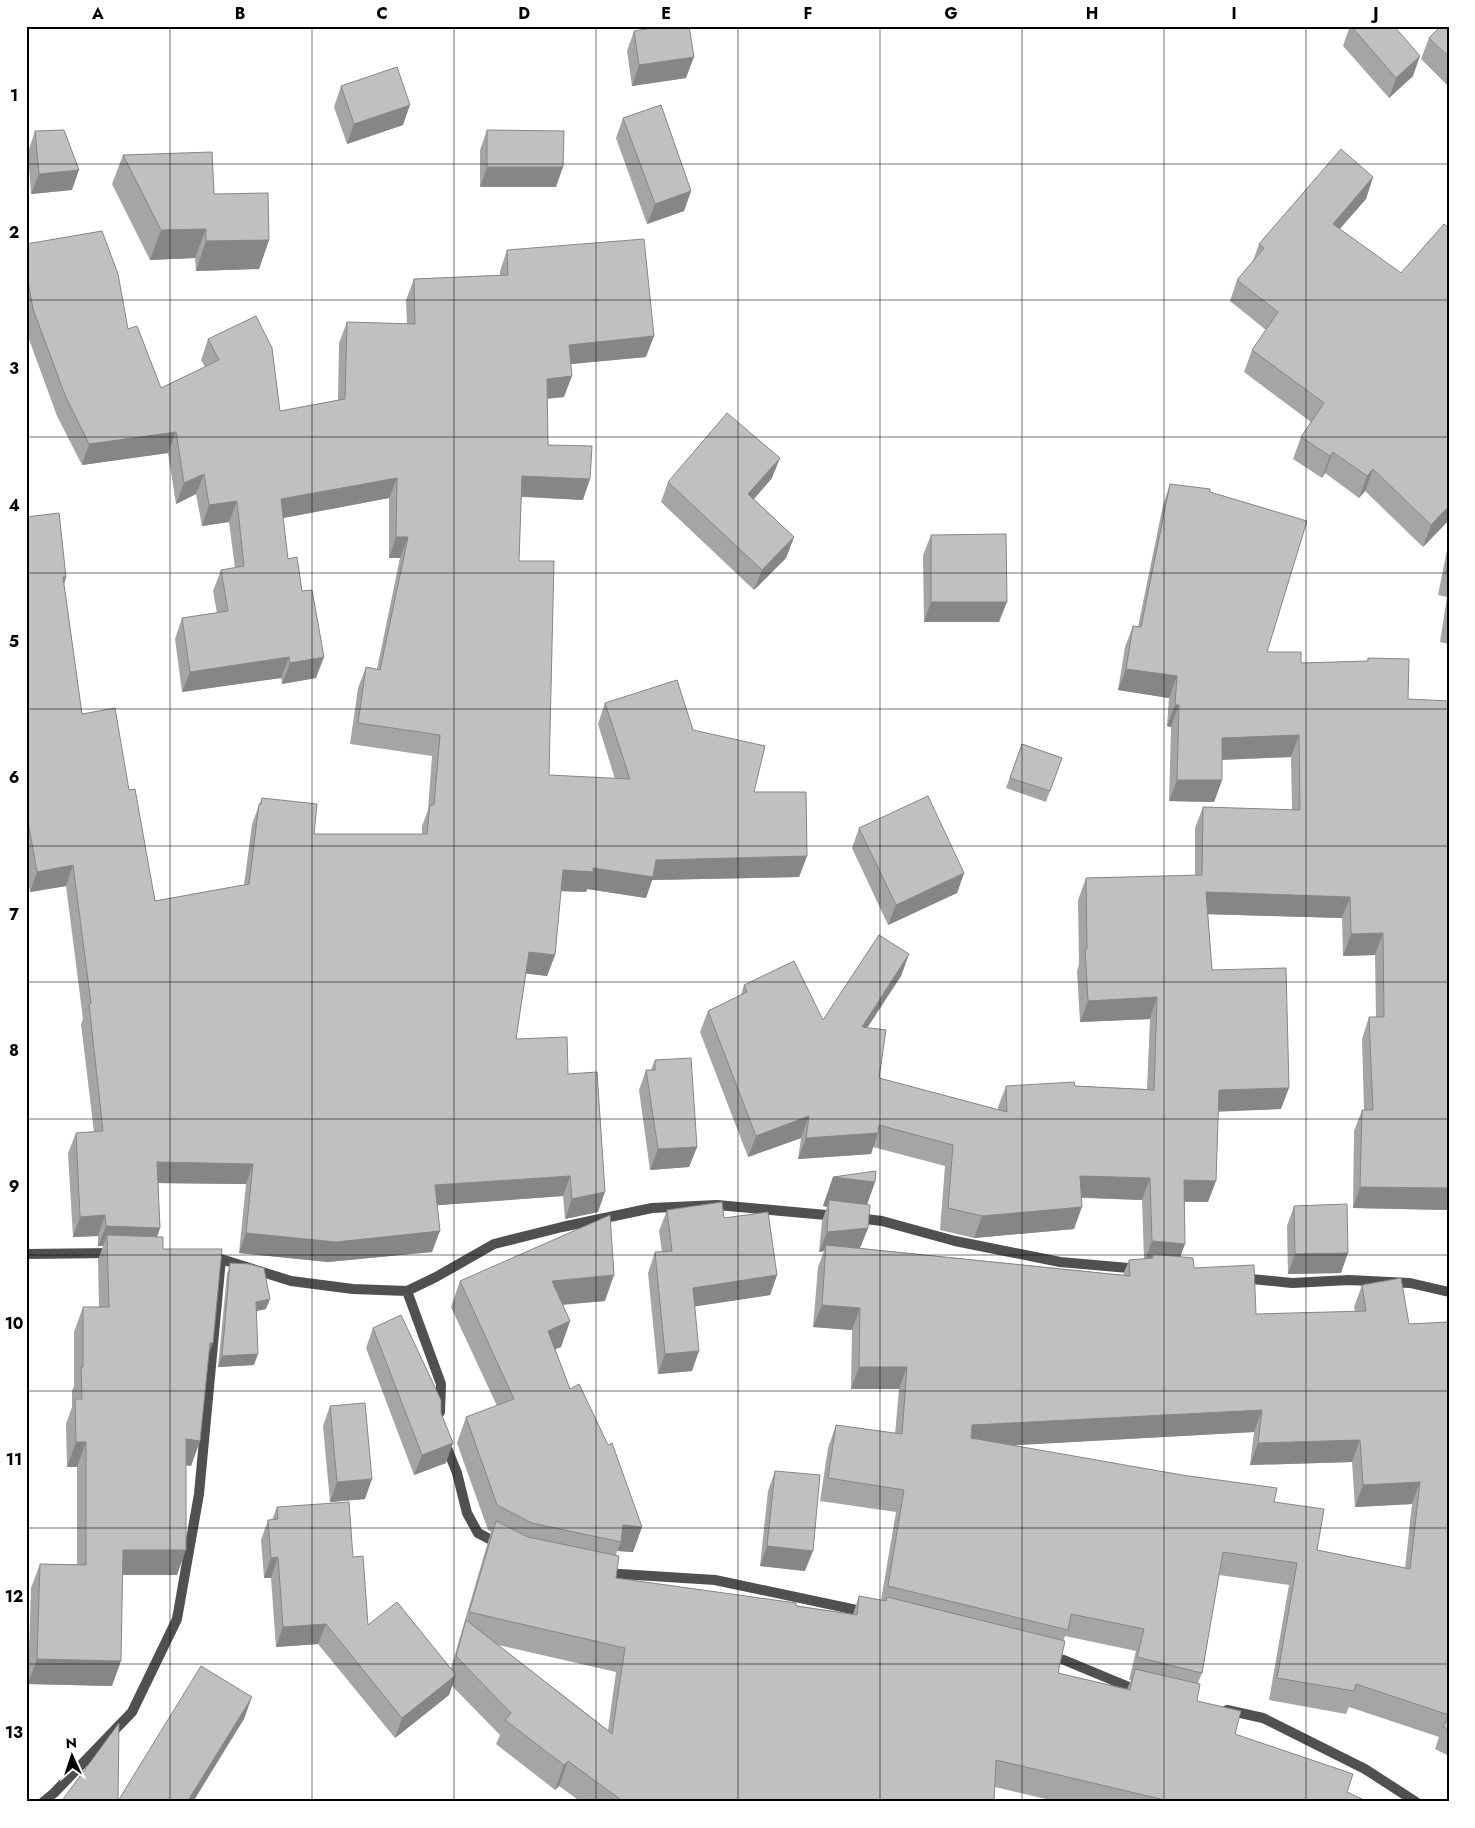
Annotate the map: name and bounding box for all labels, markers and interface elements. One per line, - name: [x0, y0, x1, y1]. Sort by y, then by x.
- text: A: [91, 2, 104, 25]
- text: B: [235, 2, 245, 25]
- text: C: [376, 2, 388, 25]
- text: D: [518, 2, 530, 25]
- text: E: [661, 2, 671, 25]
- text: F: [804, 2, 812, 25]
- text: G: [944, 2, 958, 25]
- text: H: [1086, 2, 1098, 25]
- text: I: [1231, 2, 1237, 25]
- text: J: [1370, 2, 1379, 25]
- text: 1: [10, 84, 18, 107]
- text: 2: [9, 221, 19, 244]
- text: 3: [9, 357, 19, 380]
- text: 4: [8, 494, 20, 517]
- text: 5: [9, 630, 19, 653]
- text: 6: [9, 766, 19, 789]
- text: 7: [9, 903, 19, 926]
- text: 8: [9, 1039, 19, 1062]
- text: 9: [9, 1175, 19, 1198]
- text: 10: [5, 1312, 23, 1335]
- text: 11: [6, 1448, 22, 1471]
- text: 12: [5, 1585, 23, 1608]
- text: 13: [5, 1721, 23, 1744]
- north arrow: [48, 1730, 98, 1780]
- text: N: [65, 1733, 77, 1753]

